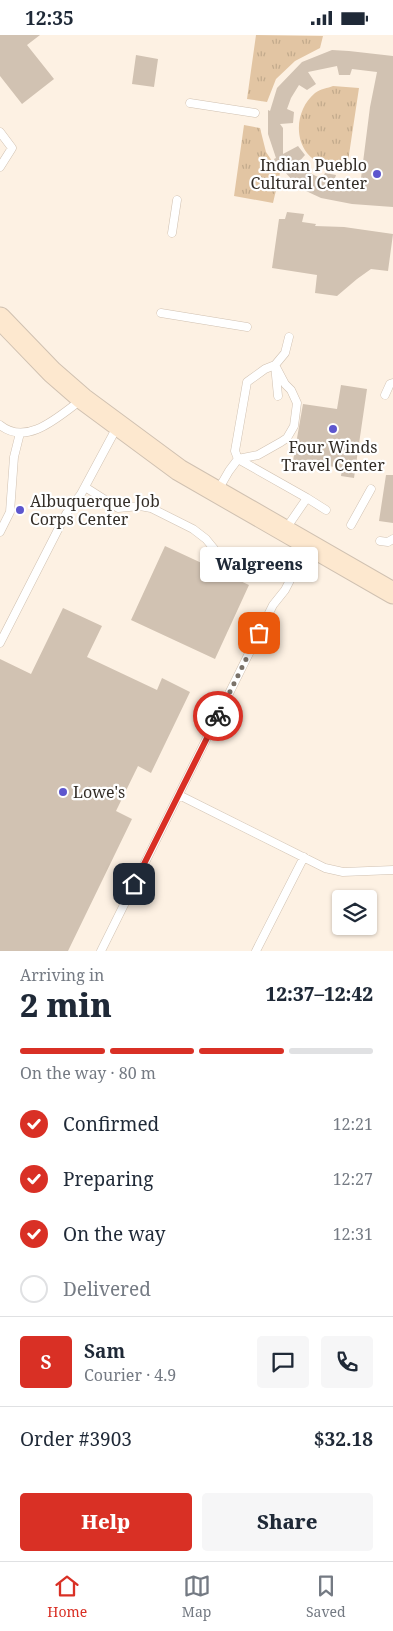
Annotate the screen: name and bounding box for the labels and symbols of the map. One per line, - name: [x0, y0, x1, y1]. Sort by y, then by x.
- place label: Indian Pueblo Cultural Center: [250, 154, 367, 194]
- marker: Indian Pueblo Cultural Center: [371, 168, 383, 180]
- marker: Four Winds Travel Center: [327, 423, 339, 435]
- place label: Four Winds Travel Center: [281, 436, 385, 476]
- place label: Albuquerque Job Corps Center: [30, 490, 160, 530]
- marker: Albuquerque Job Corps Center: [14, 504, 26, 516]
- callout: Walgreens: [200, 548, 318, 583]
- pin: [238, 612, 280, 654]
- courier: [193, 691, 243, 741]
- place label: Lowe's: [73, 781, 125, 803]
- marker: Lowe's: [57, 786, 69, 798]
- pin: [113, 863, 155, 905]

